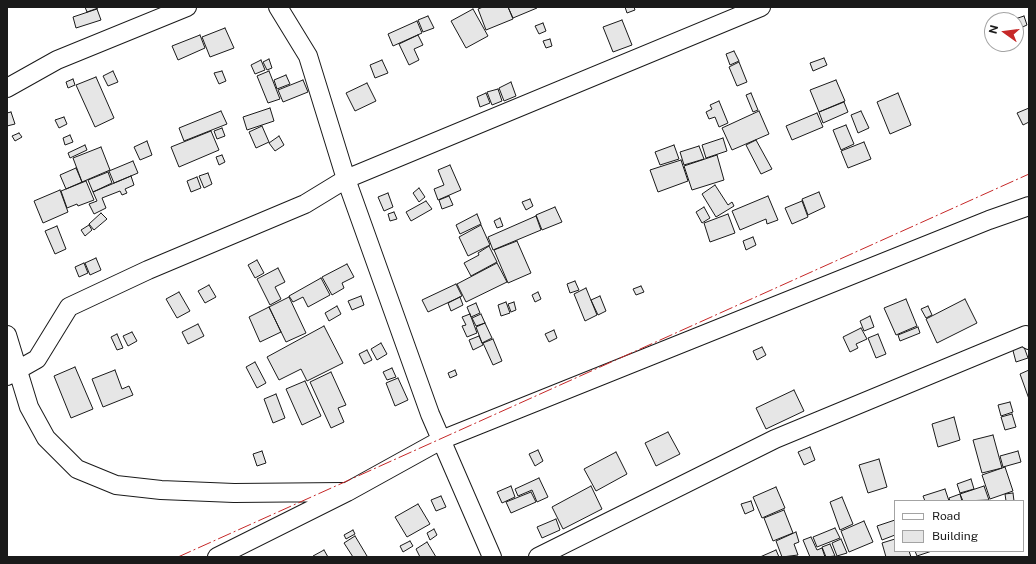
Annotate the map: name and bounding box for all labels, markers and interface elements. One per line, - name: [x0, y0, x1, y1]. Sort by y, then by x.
- north arrow: [984, 12, 1024, 52]
- text: N: [986, 24, 1000, 35]
- legend: [894, 500, 1024, 552]
- text: Road: [932, 509, 960, 523]
- text: Building: [932, 529, 978, 543]

